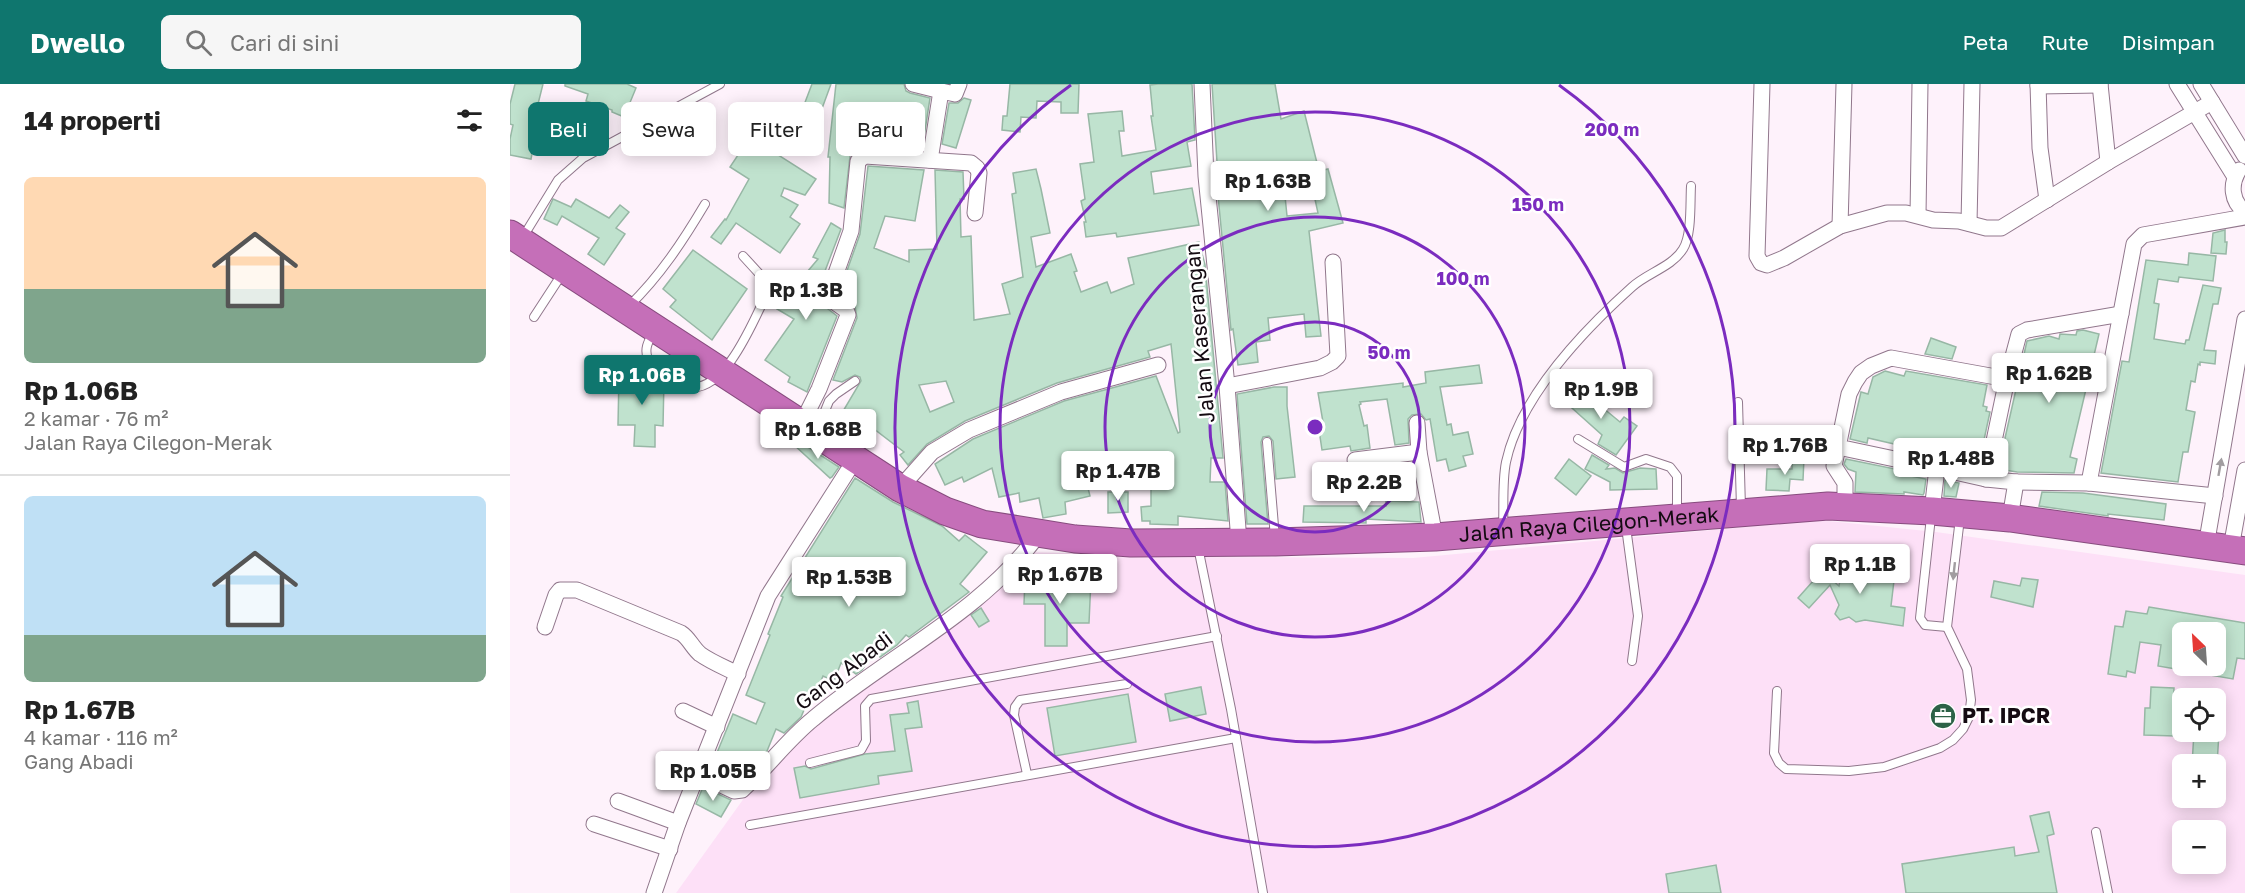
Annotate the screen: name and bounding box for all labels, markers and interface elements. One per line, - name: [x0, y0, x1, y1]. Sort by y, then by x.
- search box: [161, 15, 581, 69]
- text: Dwello: [30, 26, 125, 59]
- icon: search: [182, 26, 215, 59]
- text: Cari di sini: [230, 29, 339, 56]
- text: Peta: [1962, 29, 2008, 55]
- text: Rute: [2041, 29, 2089, 55]
- text: Disimpan: [2122, 29, 2215, 55]
- chip: Beli: [528, 102, 609, 156]
- chip: Sewa: [621, 102, 716, 156]
- chip: Filter: [728, 102, 824, 156]
- chip: Baru: [836, 102, 925, 156]
- icon: filters: [453, 104, 486, 137]
- text: 14 properti: [24, 105, 161, 136]
- text: 200 m: [1585, 118, 1639, 140]
- pin: Rp 1.63B: [1206, 161, 1330, 212]
- text: Rp 1.63B: [1225, 168, 1311, 192]
- text: 150 m: [1512, 193, 1564, 215]
- icon: home: [201, 216, 309, 324]
- street label: Jalan Kaserangan: [1178, 242, 1220, 424]
- text: 100 m: [1437, 267, 1489, 289]
- pin: Rp 1.3B: [751, 270, 861, 321]
- text: Rp 1.3B: [769, 277, 843, 301]
- text: 50 m: [1368, 341, 1410, 363]
- pin: Rp 1.62B: [1987, 353, 2111, 404]
- pin: Rp 1.06B: [580, 355, 704, 406]
- text: Rp 1.62B: [2006, 360, 2092, 384]
- text: Rp 1.06B: [598, 362, 686, 386]
- pin: Rp 1.9B: [1546, 369, 1656, 420]
- text: Rp 1.06B: [24, 375, 138, 406]
- text: Rp 1.9B: [1564, 376, 1638, 400]
- text: 2 kamar · 76 m²: [24, 406, 168, 430]
- pin: Rp 1.68B: [756, 409, 880, 460]
- text: Rp 1.68B: [774, 416, 862, 440]
- centre of rings: [1305, 417, 1325, 437]
- pin: Rp 1.76B: [1723, 425, 1847, 476]
- text: Jalan Raya Cilegon-Merak: [24, 430, 273, 454]
- text: Rp 1.76B: [1742, 432, 1828, 456]
- pin: Rp 1.48B: [1889, 438, 2013, 489]
- text: Rp 1.48B: [1907, 445, 1995, 469]
- pin: Rp 1.47B: [1056, 451, 1180, 502]
- text: Rp 1.47B: [1075, 458, 1161, 482]
- one-way arrow: [2215, 458, 2224, 477]
- pin: Rp 2.2B: [1309, 462, 1419, 513]
- text: Rp 2.2B: [1326, 469, 1402, 493]
- street label: Jalan Raya Cilegon-Merak: [1458, 501, 1720, 547]
- icon: home: [201, 535, 309, 643]
- pin: Rp 1.1B: [1805, 544, 1915, 595]
- text: Rp 1.1B: [1824, 551, 1896, 575]
- pin: Rp 1.67B: [998, 554, 1122, 605]
- pin: Rp 1.53B: [787, 557, 911, 608]
- text: Rp 1.67B: [1017, 561, 1103, 585]
- one-way arrow: [1949, 561, 1959, 580]
- text: Rp 1.53B: [806, 564, 892, 588]
- north arrow: [2172, 622, 2226, 676]
- map controls: [2172, 622, 2226, 874]
- street label: Gang Abadi: [790, 625, 897, 715]
- button: locate: [2172, 688, 2226, 742]
- text: Rp 1.67B: [24, 694, 135, 725]
- office icon: PT. IPCR: [1928, 701, 1958, 731]
- place label: PT. IPCR: [1962, 702, 2050, 728]
- text: 4 kamar · 116 m²: [24, 725, 178, 749]
- text: Gang Abadi: [24, 749, 134, 773]
- pin: Rp 1.05B: [651, 751, 775, 802]
- button: +: [2172, 754, 2226, 808]
- text: Rp 1.05B: [669, 758, 757, 782]
- button: −: [2172, 820, 2226, 874]

